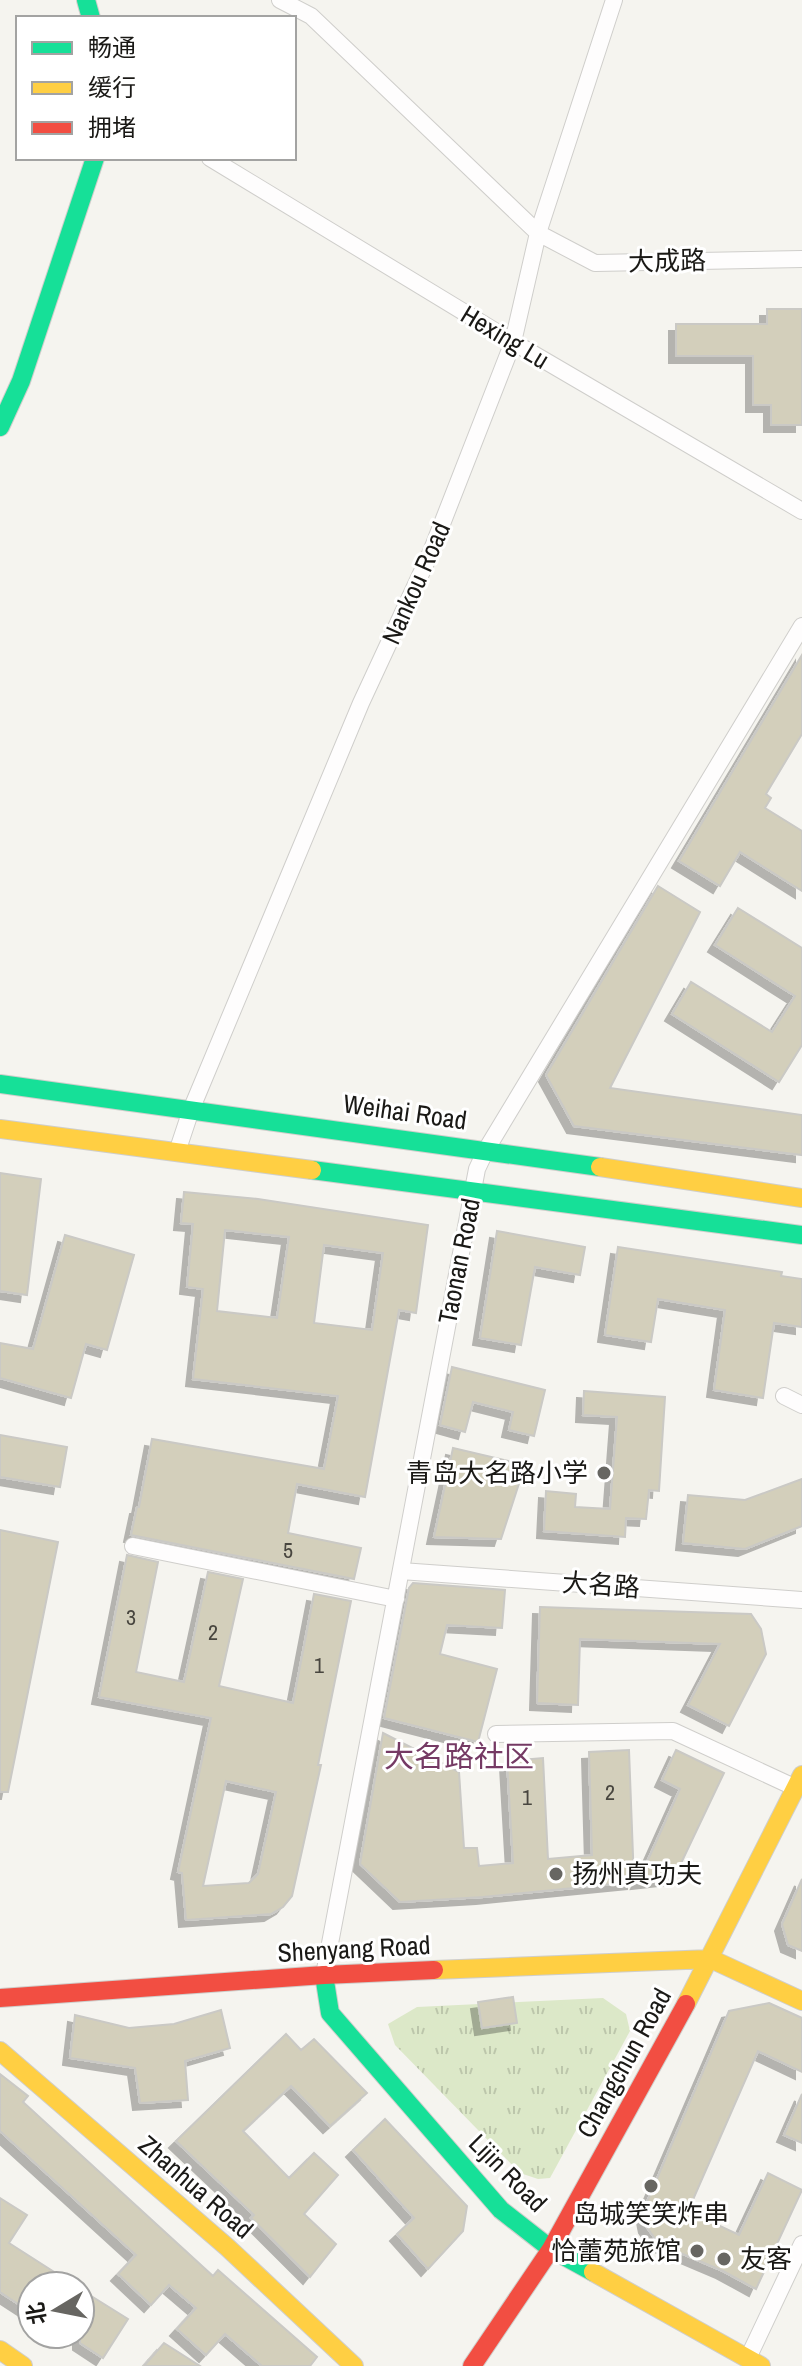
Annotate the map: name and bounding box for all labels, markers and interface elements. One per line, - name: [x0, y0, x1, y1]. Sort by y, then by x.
- legend: [16, 16, 296, 160]
- text: 畅通: [88, 31, 136, 63]
- text: 缓行: [88, 71, 136, 103]
- text: 拥堵: [88, 111, 136, 143]
- street label: 大成路: [628, 242, 706, 279]
- street label: Hexing Lu: [455, 297, 556, 377]
- street label: Nankou Road: [373, 516, 458, 649]
- street label: Weihai Road: [341, 1086, 469, 1137]
- street label: Taonan Road: [429, 1195, 488, 1327]
- place label: 青岛大名路小学: [406, 1455, 588, 1490]
- marker: 青岛大名路小学: [595, 1464, 613, 1482]
- house number: 5: [283, 1535, 293, 1565]
- street label: 大名路: [561, 1564, 641, 1605]
- house number: 3: [126, 1602, 136, 1632]
- house number: 2: [208, 1617, 218, 1647]
- house number: 1: [314, 1650, 324, 1680]
- district label: 大名路社区: [384, 1736, 534, 1776]
- house number: 2: [605, 1777, 615, 1807]
- house number: 1: [522, 1782, 532, 1812]
- place label: 扬州真功夫: [572, 1856, 702, 1891]
- marker: 扬州真功夫: [547, 1865, 565, 1883]
- street label: Shenyang Road: [277, 1927, 431, 1970]
- street label: Changchun Road: [568, 1982, 679, 2144]
- street label: Lijin Road: [462, 2126, 555, 2219]
- street label: Zhanhua Road: [132, 2127, 261, 2246]
- marker: 岛城笑笑炸串: [642, 2177, 660, 2195]
- place label: 岛城笑笑炸串: [573, 2196, 729, 2231]
- place label: 恰蕾苑旅馆: [551, 2233, 681, 2268]
- place label: 友客: [740, 2241, 792, 2276]
- marker: 恰蕾苑旅馆: [688, 2242, 706, 2260]
- marker: 友客: [715, 2250, 733, 2268]
- north arrow: [16, 2270, 96, 2350]
- text: 北: [20, 2300, 53, 2327]

